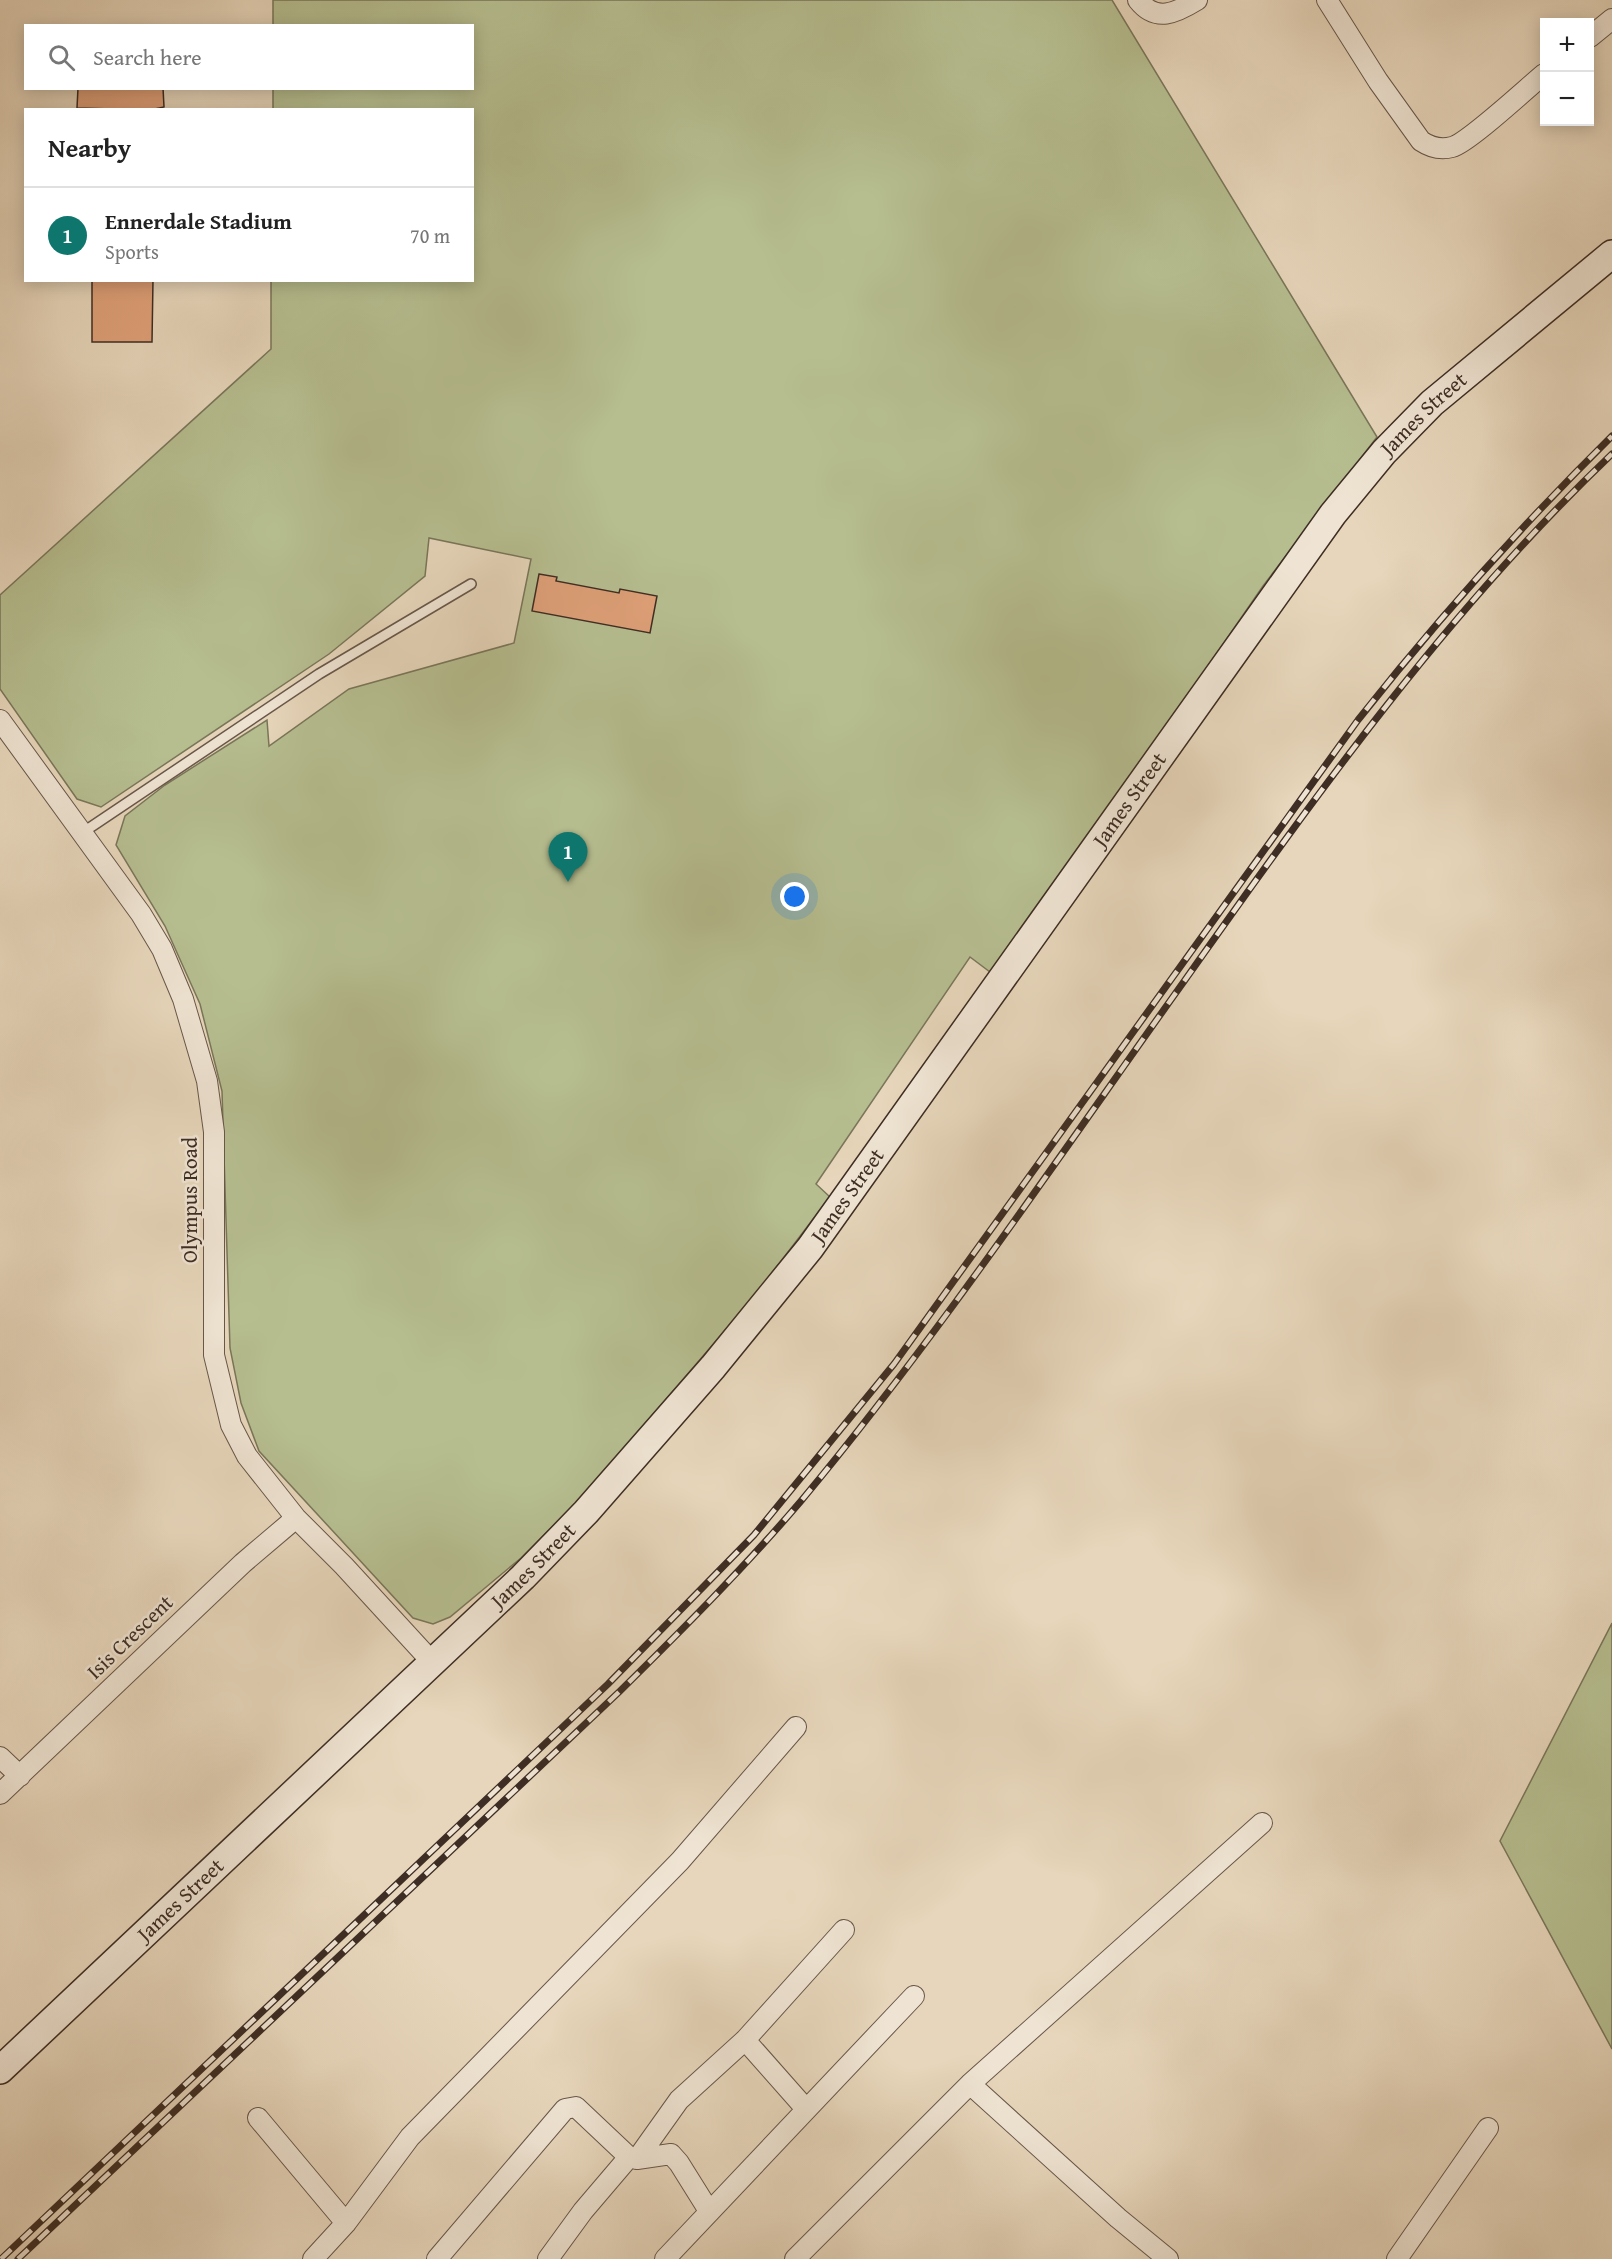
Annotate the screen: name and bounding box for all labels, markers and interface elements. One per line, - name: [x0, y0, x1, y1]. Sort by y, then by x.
- map controls: [1540, 18, 1594, 126]
- button: +: [1540, 18, 1594, 72]
- search box: [24, 24, 474, 90]
- icon: search: [45, 41, 78, 74]
- text: Search here: [93, 41, 202, 73]
- button: −: [1540, 72, 1594, 126]
- text: Nearby: [48, 128, 131, 167]
- text: Ennerdale Stadium: [105, 205, 292, 237]
- text: 1: [62, 221, 73, 250]
- text: 70 m: [410, 221, 450, 250]
- text: Sports: [105, 237, 159, 266]
- street label: James Street: [1371, 364, 1474, 465]
- street label: James Street: [1083, 745, 1174, 856]
- pin: 1: [548, 832, 588, 882]
- your location: [780, 882, 809, 911]
- street label: Olympus Road: [174, 1136, 205, 1263]
- street label: James Street: [801, 1141, 892, 1251]
- street label: James Street: [481, 1515, 583, 1617]
- street label: Isis Crescent: [79, 1587, 180, 1686]
- street label: James Street: [127, 1850, 231, 1950]

